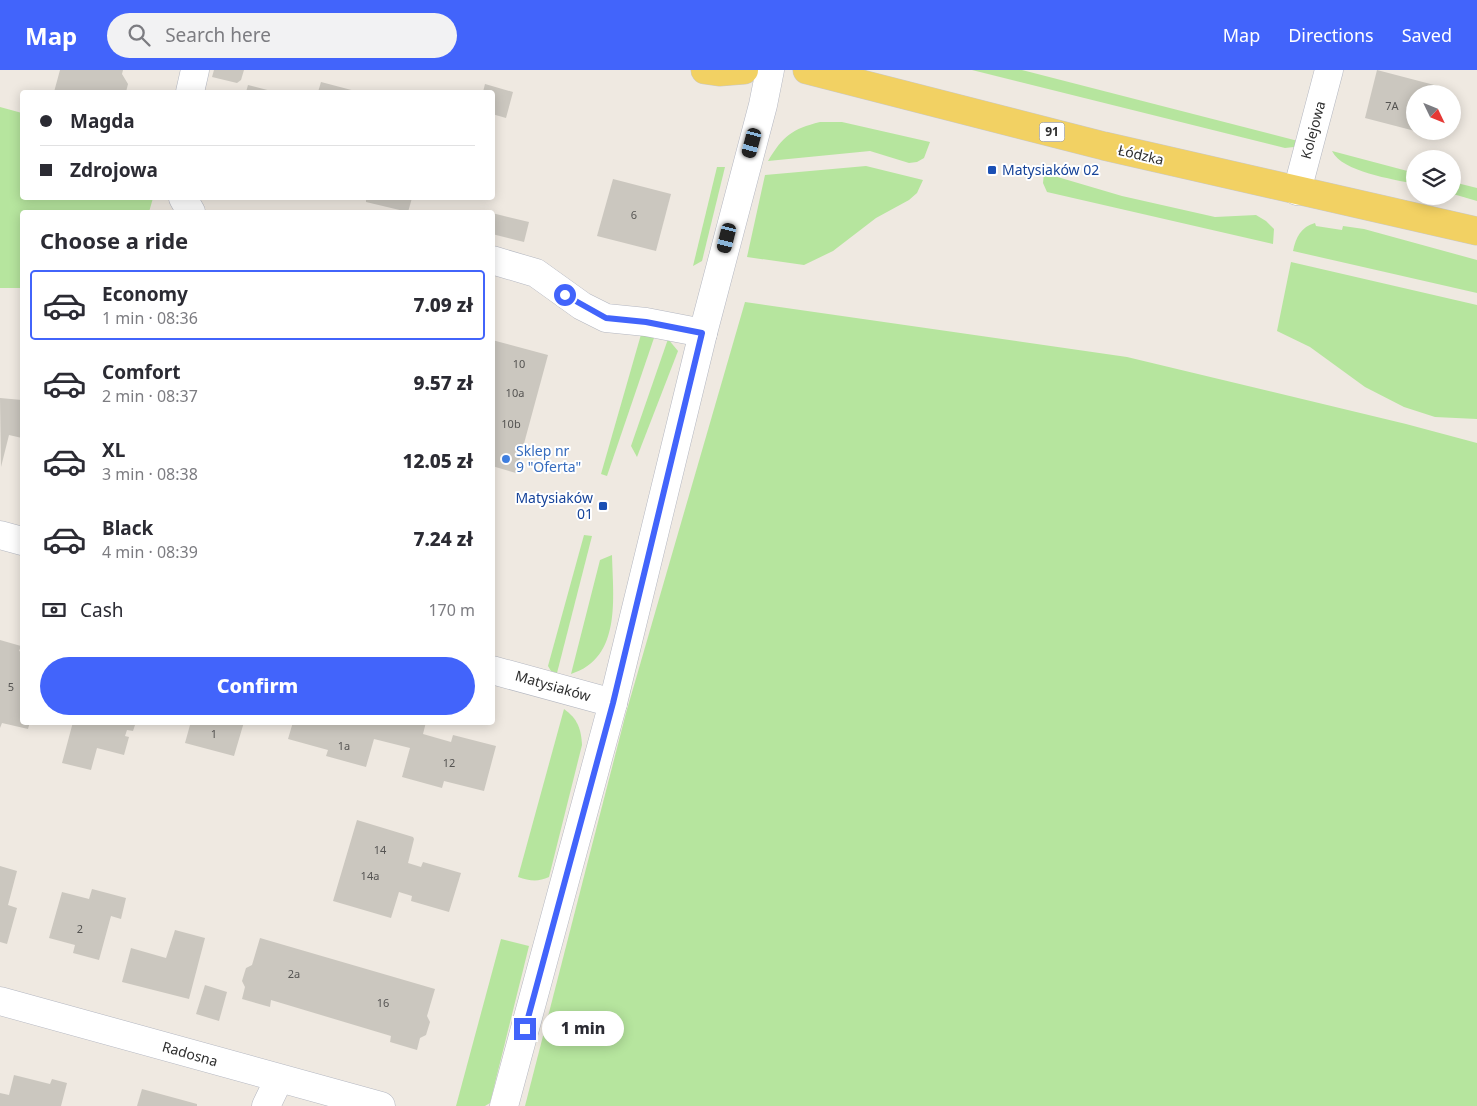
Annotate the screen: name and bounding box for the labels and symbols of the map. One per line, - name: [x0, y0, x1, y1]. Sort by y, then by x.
- north arrow: [1406, 85, 1461, 140]
- house number: 7A: [1385, 98, 1400, 113]
- street label: Kolejowa: [1296, 99, 1329, 161]
- road number: 91: [1040, 122, 1064, 142]
- car: [740, 127, 763, 159]
- street label: Łódzka: [1116, 140, 1166, 169]
- place label: Matysiaków 02: [1002, 160, 1099, 179]
- marker: Matysiaków 02: [986, 164, 998, 176]
- house number: 6: [631, 207, 637, 222]
- car: [716, 222, 737, 254]
- route start: [554, 284, 576, 306]
- house number: 10: [513, 356, 525, 371]
- house number: 10a: [506, 385, 524, 400]
- house number: 10b: [501, 416, 521, 431]
- place label: Sklep nr 9 "Oferta": [516, 441, 581, 476]
- marker: Sklep nr 9 "Oferta": [500, 453, 512, 465]
- place label: Matysiaków 01: [515, 488, 593, 523]
- marker: Matysiaków 01: [597, 500, 609, 512]
- street label: Matysiaków: [513, 666, 593, 705]
- house number: 5: [8, 679, 14, 694]
- house number: 1: [211, 726, 217, 741]
- house number: 1a: [338, 738, 350, 753]
- house number: 12: [443, 755, 455, 770]
- house number: 14: [374, 842, 387, 857]
- house number: 14a: [361, 868, 379, 883]
- house number: 2: [77, 921, 83, 936]
- house number: 2a: [288, 966, 300, 981]
- house number: 16: [377, 995, 389, 1010]
- callout: 1 min: [542, 1012, 625, 1046]
- route end: [514, 1018, 536, 1040]
- street label: Radosna: [160, 1037, 220, 1070]

